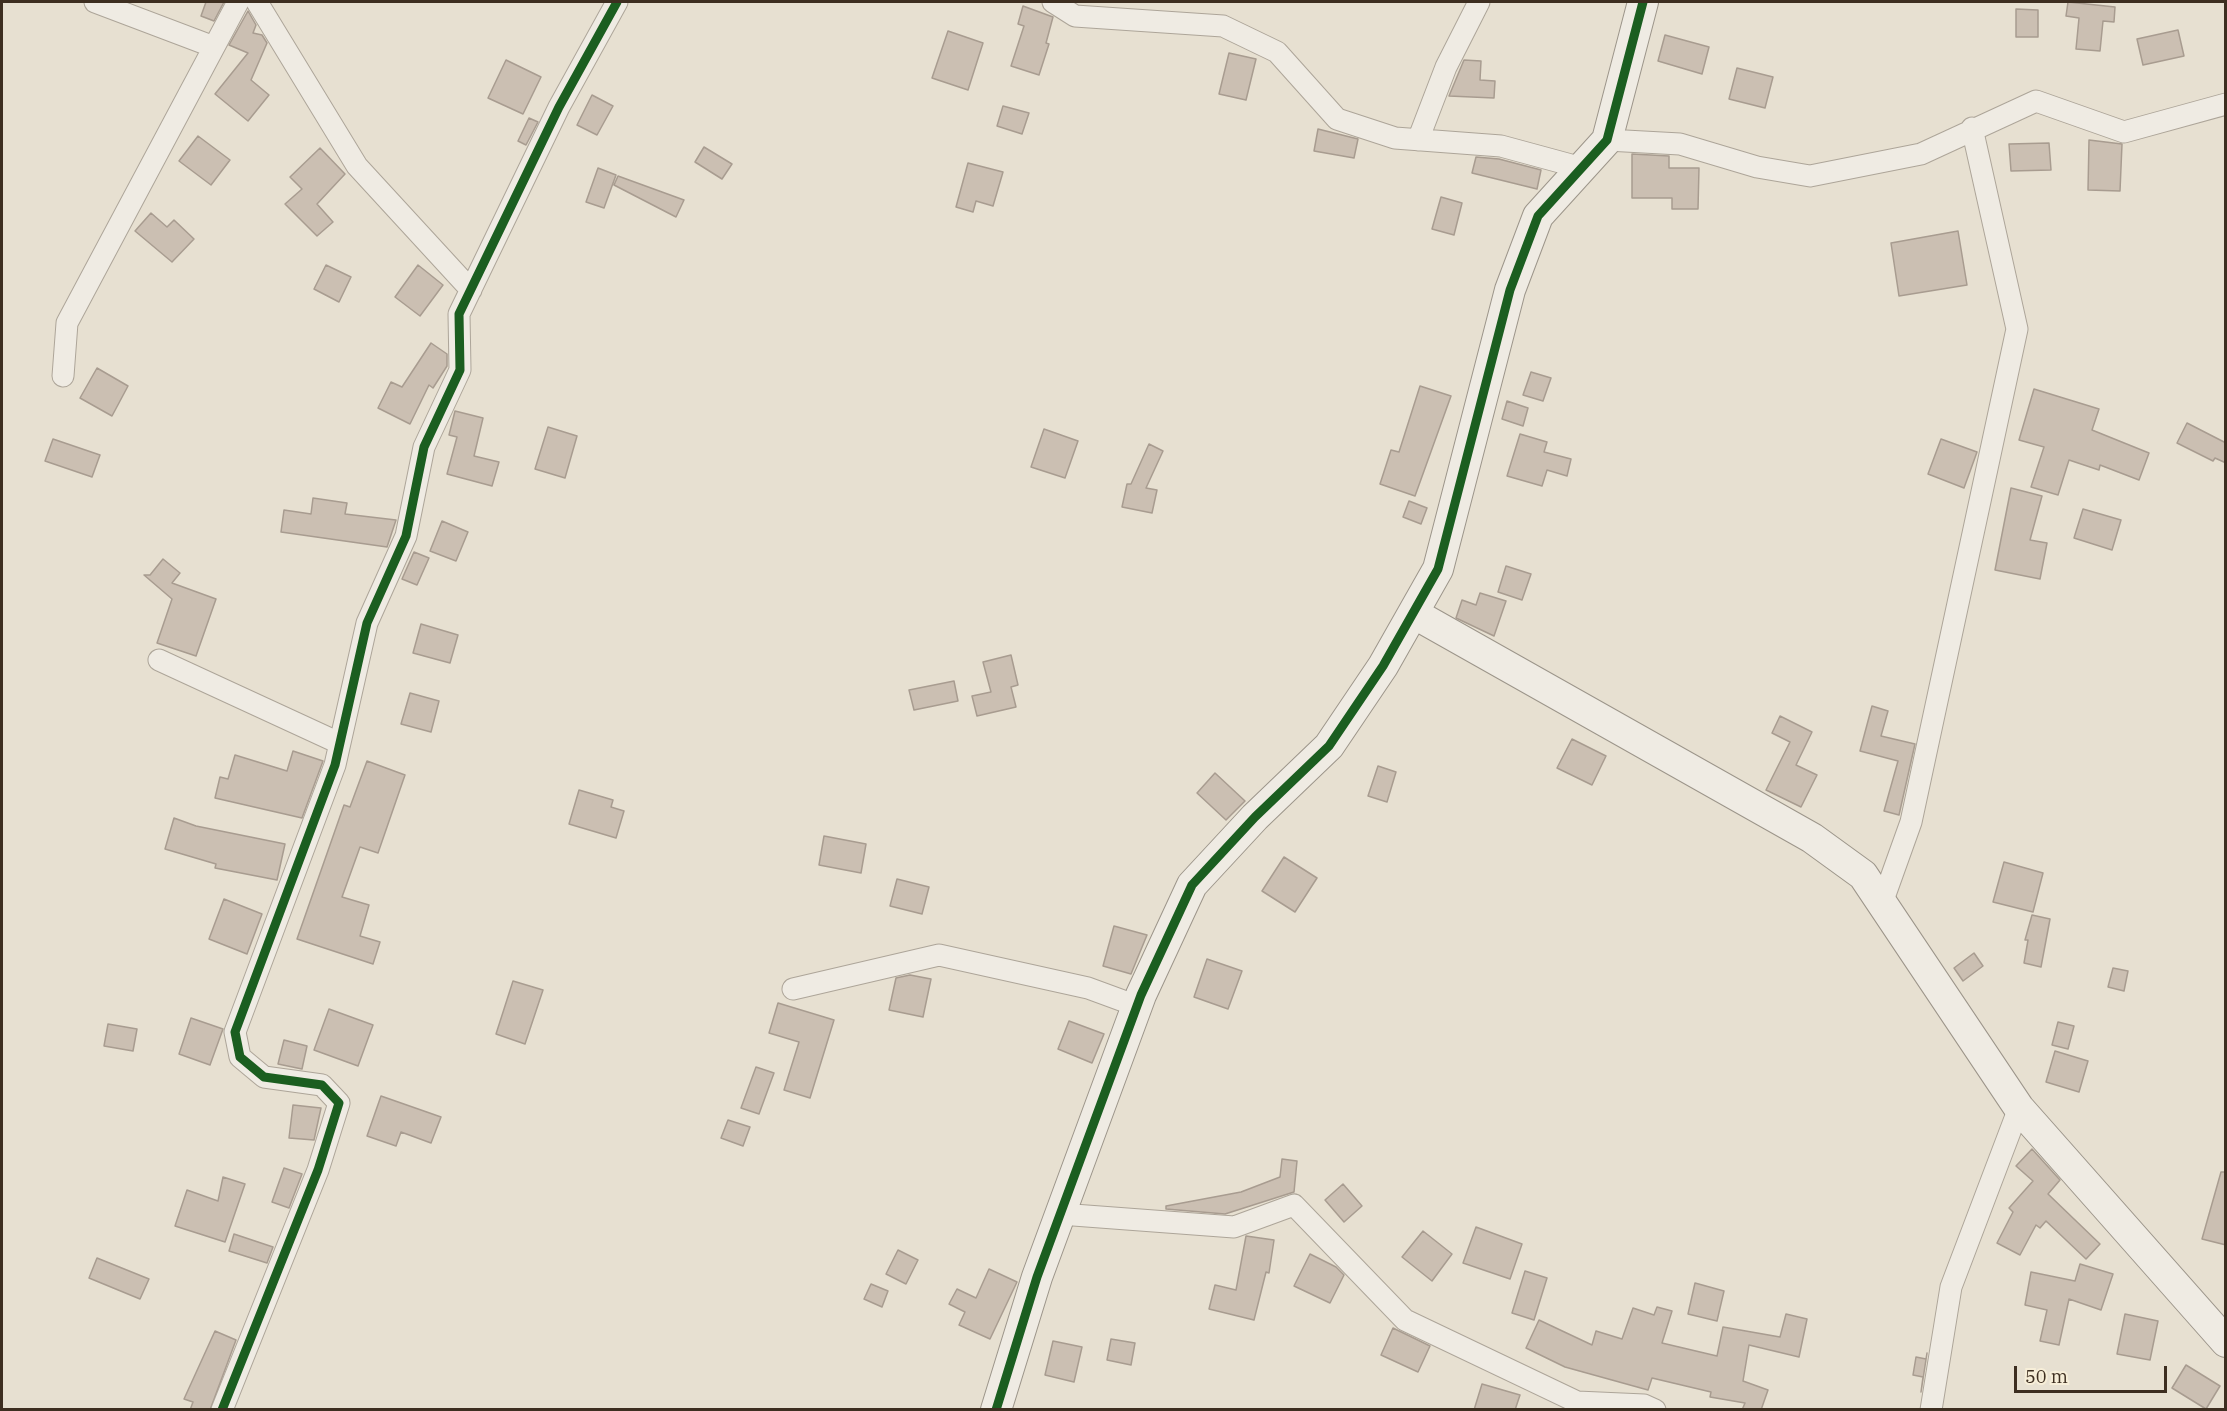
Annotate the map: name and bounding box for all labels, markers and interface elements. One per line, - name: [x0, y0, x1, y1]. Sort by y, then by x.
- scale bar: [2017, 1354, 2170, 1392]
- text: 50 m: [2025, 1365, 2068, 1388]

